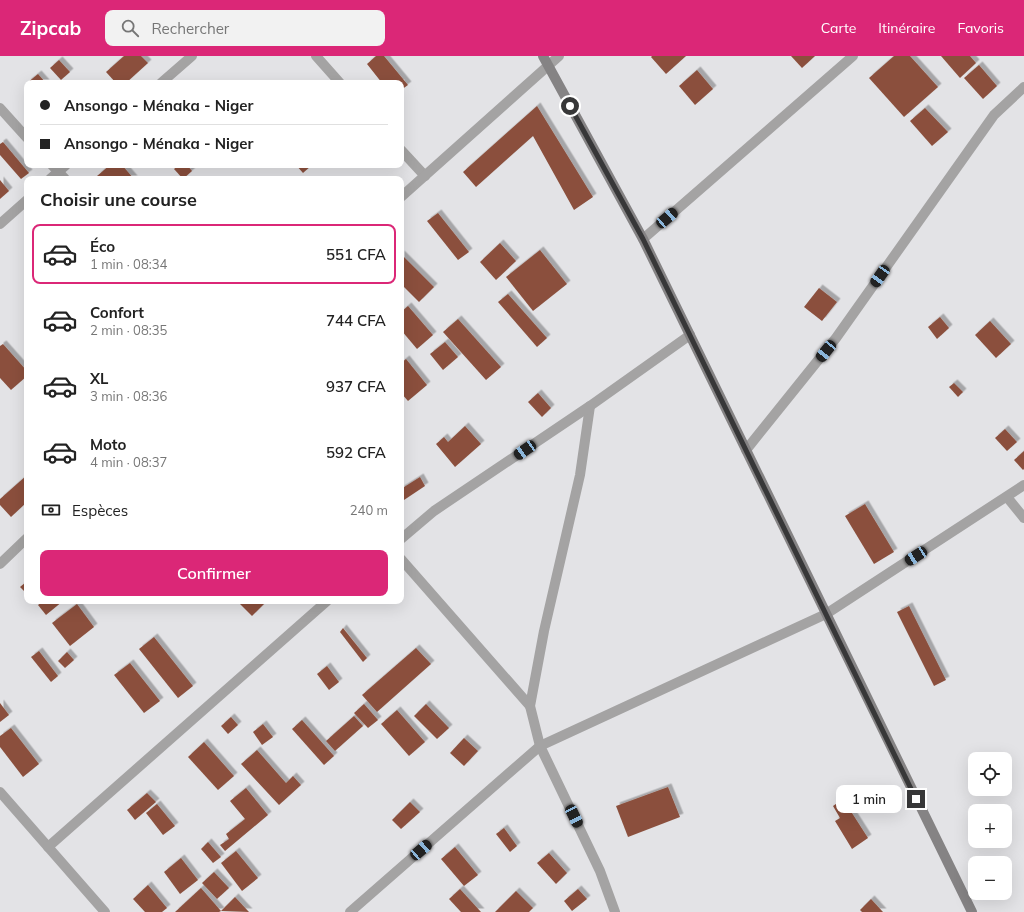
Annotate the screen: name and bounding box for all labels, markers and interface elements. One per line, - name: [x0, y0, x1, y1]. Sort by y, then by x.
- search box: [105, 10, 385, 46]
- text: Zipcab: [20, 16, 81, 40]
- icon: search: [119, 17, 141, 39]
- text: Rechercher: [151, 19, 229, 38]
- text: Carte: [821, 19, 856, 37]
- text: Itinéraire: [878, 19, 935, 37]
- text: Favoris: [957, 19, 1004, 37]
- text: Ansongo - Ménaka - Niger: [64, 96, 253, 115]
- route start: [561, 97, 579, 115]
- text: Ansongo - Ménaka - Niger: [64, 134, 253, 153]
- text: Choisir une course: [40, 188, 197, 211]
- car: [654, 206, 680, 230]
- icon: car: [42, 236, 78, 272]
- text: Éco: [90, 237, 115, 256]
- text: 551 CFA: [326, 245, 386, 264]
- text: 1 min · 08:34: [90, 256, 167, 272]
- car: [868, 263, 892, 289]
- icon: car: [42, 302, 78, 338]
- text: Confort: [90, 303, 144, 322]
- text: 744 CFA: [326, 311, 386, 330]
- text: 2 min · 08:35: [90, 322, 167, 338]
- car: [814, 338, 838, 364]
- icon: car: [42, 368, 78, 404]
- text: XL: [90, 369, 108, 388]
- text: 937 CFA: [326, 377, 386, 396]
- text: 3 min · 08:36: [90, 388, 167, 404]
- icon: car: [42, 434, 78, 470]
- text: Moto: [90, 435, 126, 454]
- car: [512, 438, 538, 462]
- text: 592 CFA: [326, 443, 386, 462]
- text: 4 min · 08:37: [90, 454, 167, 470]
- icon: cash: [40, 499, 62, 521]
- text: Espèces: [72, 501, 128, 520]
- text: 240 m: [350, 502, 388, 518]
- car: [903, 544, 929, 568]
- button: Confirmer: [40, 550, 388, 596]
- map controls: [968, 752, 1012, 900]
- button: locate: [968, 752, 1012, 796]
- callout: 1 min: [836, 785, 902, 813]
- route end: [907, 790, 925, 808]
- text: 1 min: [852, 791, 886, 807]
- car: [563, 803, 585, 829]
- button: +: [968, 804, 1012, 848]
- car: [408, 838, 434, 862]
- button: −: [968, 856, 1012, 900]

